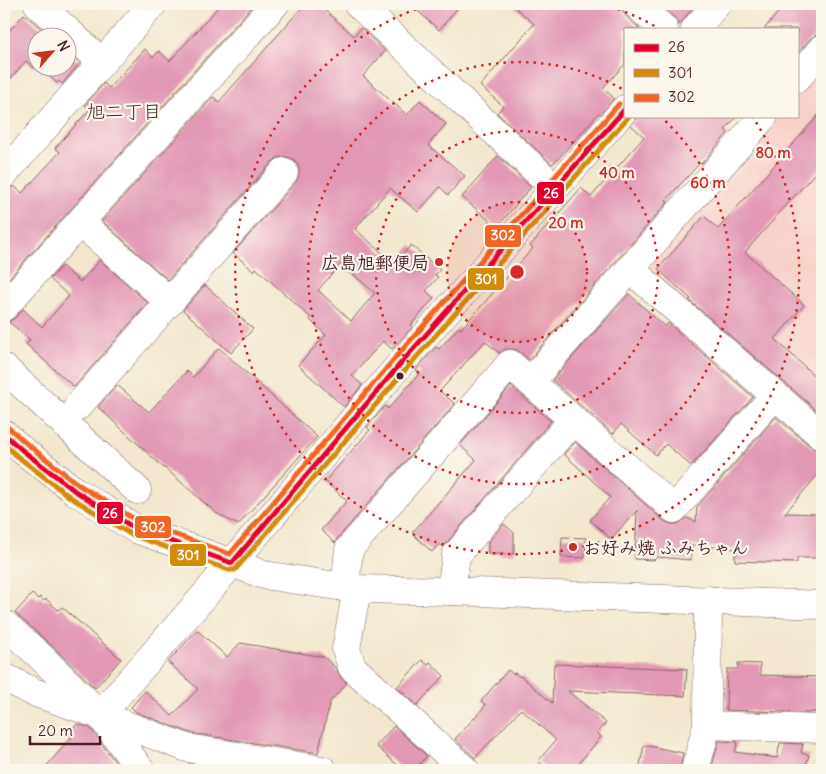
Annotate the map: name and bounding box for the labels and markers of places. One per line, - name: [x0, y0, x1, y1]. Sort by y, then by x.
- place label: 広島旭郵便局: [321, 251, 429, 274]
- marker: 広島旭郵便局: [433, 256, 445, 268]
- centre of rings: [508, 263, 526, 281]
- unlabelled marker: [395, 371, 405, 381]
- place label: お好み焼 ふみちゃん: [583, 536, 749, 559]
- marker: お好み焼 ふみちゃん: [567, 541, 579, 553]

